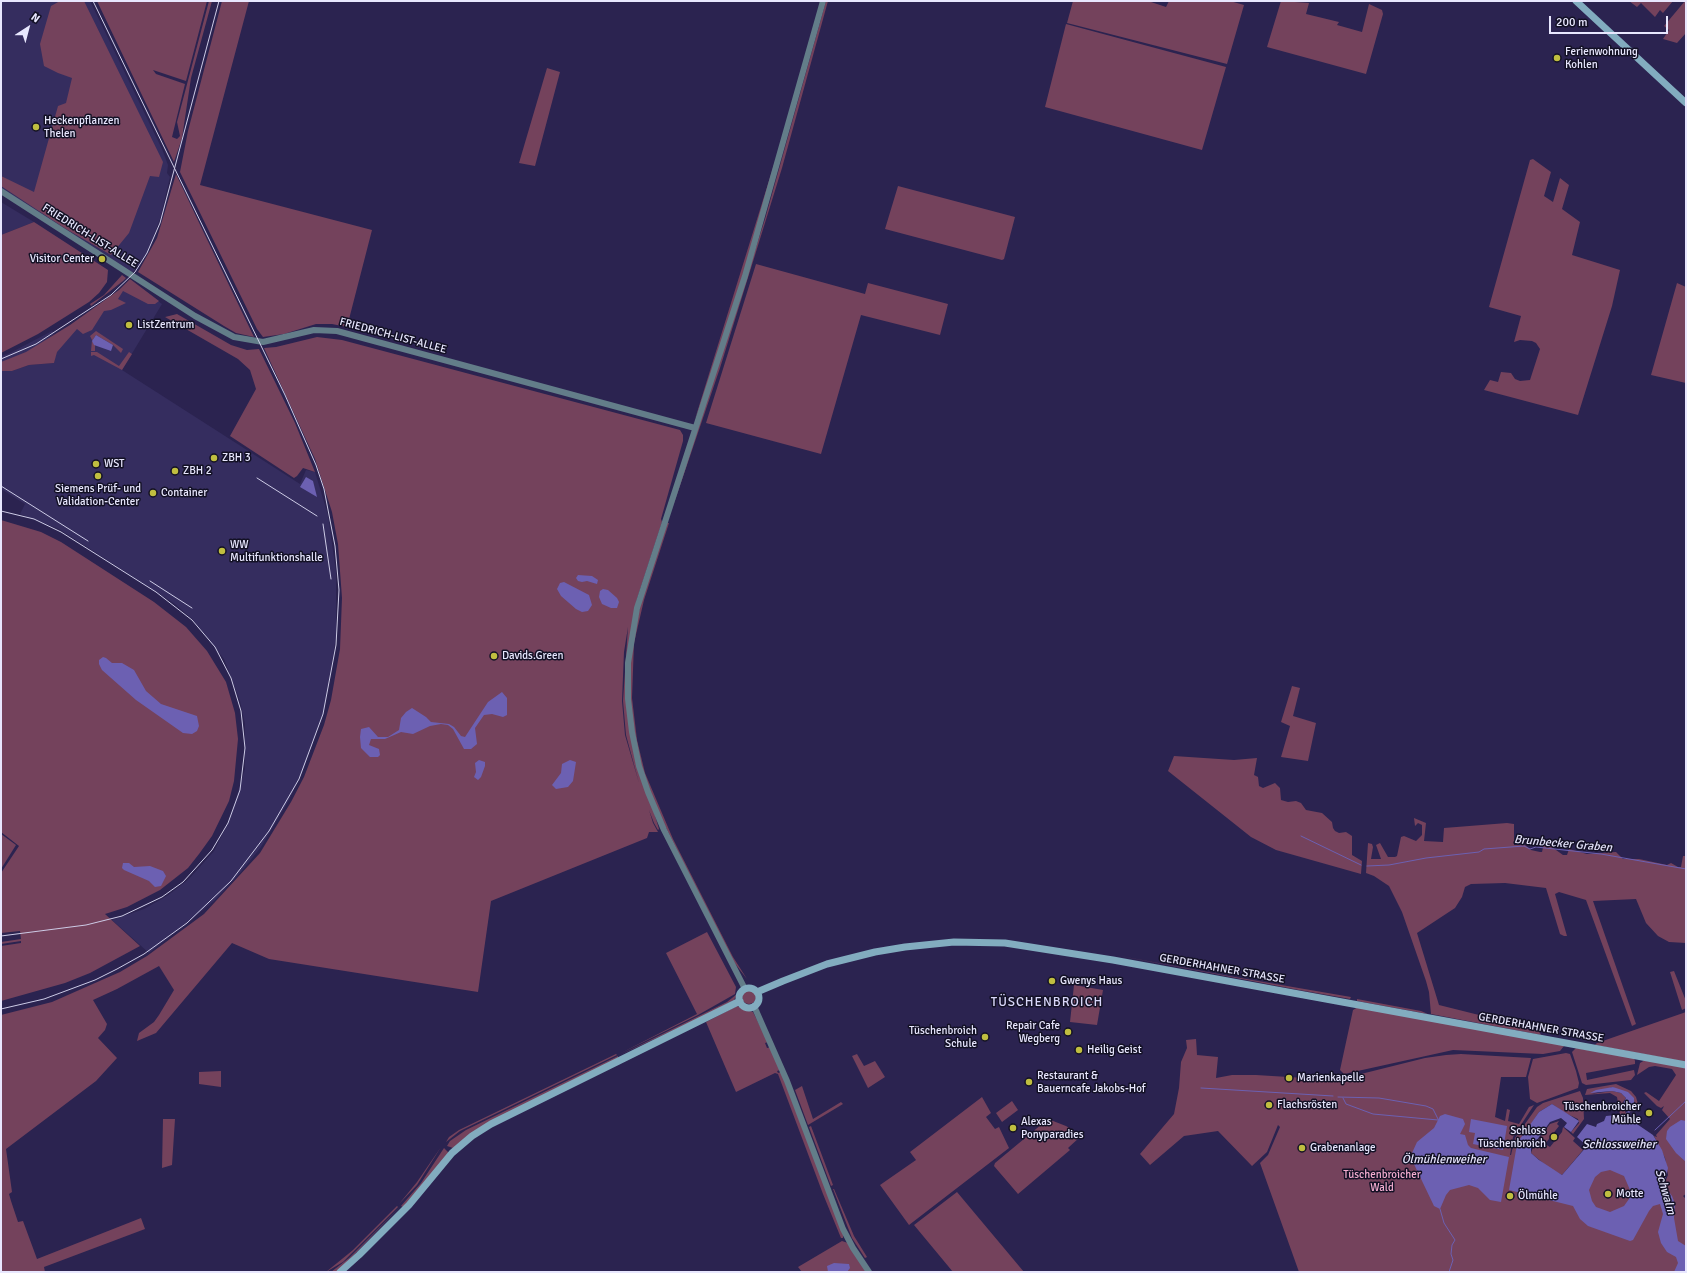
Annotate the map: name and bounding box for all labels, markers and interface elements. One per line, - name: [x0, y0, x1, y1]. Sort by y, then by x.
- north arrow: [8, 8, 48, 48]
- scale bar: [1551, 8, 1670, 34]
- text: N: [28, 10, 42, 25]
- text: 200 m: [1556, 15, 1588, 30]
- place label: Ferienwohnung Kohlen: [1565, 45, 1638, 71]
- marker: Ferienwohnung Kohlen: [1552, 53, 1562, 63]
- place label: Heckenpflanzen Thelen: [44, 114, 119, 140]
- marker: Heckenpflanzen Thelen: [31, 122, 41, 132]
- street label: FRIEDRICH-LIST-ALLEE: [40, 201, 140, 271]
- place label: Visitor Center: [30, 252, 94, 266]
- marker: Visitor Center: [97, 254, 107, 264]
- street label: FRIEDRICH-LIST-ALLEE: [338, 315, 448, 357]
- place label: ListZentrum: [137, 318, 194, 332]
- marker: ListZentrum: [124, 320, 134, 330]
- place label: ZBH 3: [222, 451, 251, 465]
- marker: ZBH 3: [209, 453, 219, 463]
- place label: WST: [104, 457, 124, 471]
- marker: WST: [91, 459, 101, 469]
- place label: ZBH 2: [183, 464, 212, 478]
- marker: ZBH 2: [170, 466, 180, 476]
- marker: Siemens Prüf- und Validation-Center: [93, 471, 103, 481]
- place label: Siemens Prüf- und Validation-Center: [55, 482, 141, 508]
- place label: Container: [161, 486, 207, 500]
- marker: Container: [148, 488, 158, 498]
- place label: WW Multifunktionshalle: [230, 538, 323, 564]
- marker: WW Multifunktionshalle: [217, 546, 227, 556]
- place label: Davids.Green: [502, 649, 563, 663]
- marker: Davids.Green: [489, 651, 499, 661]
- water label: Brunbecker Graben: [1513, 833, 1613, 855]
- street label: GERDERHAHNER STRASSE: [1158, 951, 1286, 987]
- place label: Gwenys Haus: [1060, 974, 1122, 988]
- marker: Gwenys Haus: [1047, 976, 1057, 986]
- district label: TÜSCHENBROICH: [991, 995, 1103, 1011]
- street label: GERDERHAHNER STRASSE: [1477, 1010, 1605, 1046]
- place label: Repair Cafe Wegberg: [1006, 1019, 1060, 1045]
- place label: Tüschenbroich Schule: [909, 1024, 977, 1050]
- marker: Repair Cafe Wegberg: [1063, 1027, 1073, 1037]
- marker: Tüschenbroich Schule: [980, 1032, 990, 1042]
- place label: Heilig Geist: [1087, 1043, 1142, 1057]
- marker: Heilig Geist: [1074, 1045, 1084, 1055]
- place label: Restaurant & Bauerncafe Jakobs-Hof: [1037, 1069, 1146, 1095]
- place label: Marienkapelle: [1297, 1071, 1364, 1085]
- marker: Marienkapelle: [1284, 1073, 1294, 1083]
- marker: Restaurant & Bauerncafe Jakobs-Hof: [1024, 1077, 1034, 1087]
- place label: Flachsrösten: [1277, 1098, 1337, 1112]
- marker: Flachsrösten: [1264, 1100, 1274, 1110]
- place label: Tüschenbroicher Mühle: [1563, 1100, 1641, 1126]
- marker: Tüschenbroicher Mühle: [1644, 1108, 1654, 1118]
- place label: Alexas Ponyparadies: [1021, 1115, 1084, 1141]
- marker: Alexas Ponyparadies: [1008, 1123, 1018, 1133]
- place label: Schloss Tüschenbroich: [1478, 1124, 1546, 1150]
- marker: Schloss Tüschenbroich: [1549, 1132, 1559, 1142]
- water label: Schlossweiher: [1582, 1138, 1656, 1152]
- place label: Grabenanlage: [1310, 1141, 1376, 1155]
- marker: Grabenanlage: [1297, 1143, 1307, 1153]
- water label: Ölmühlenweiher: [1402, 1153, 1486, 1167]
- park label: Tüschenbroicher Wald: [1343, 1168, 1421, 1194]
- water label: Schwalm: [1652, 1168, 1678, 1216]
- place label: Motte: [1616, 1187, 1644, 1201]
- place label: Ölmühle: [1518, 1189, 1558, 1203]
- marker: Motte: [1603, 1189, 1613, 1199]
- marker: Ölmühle: [1505, 1191, 1515, 1201]

